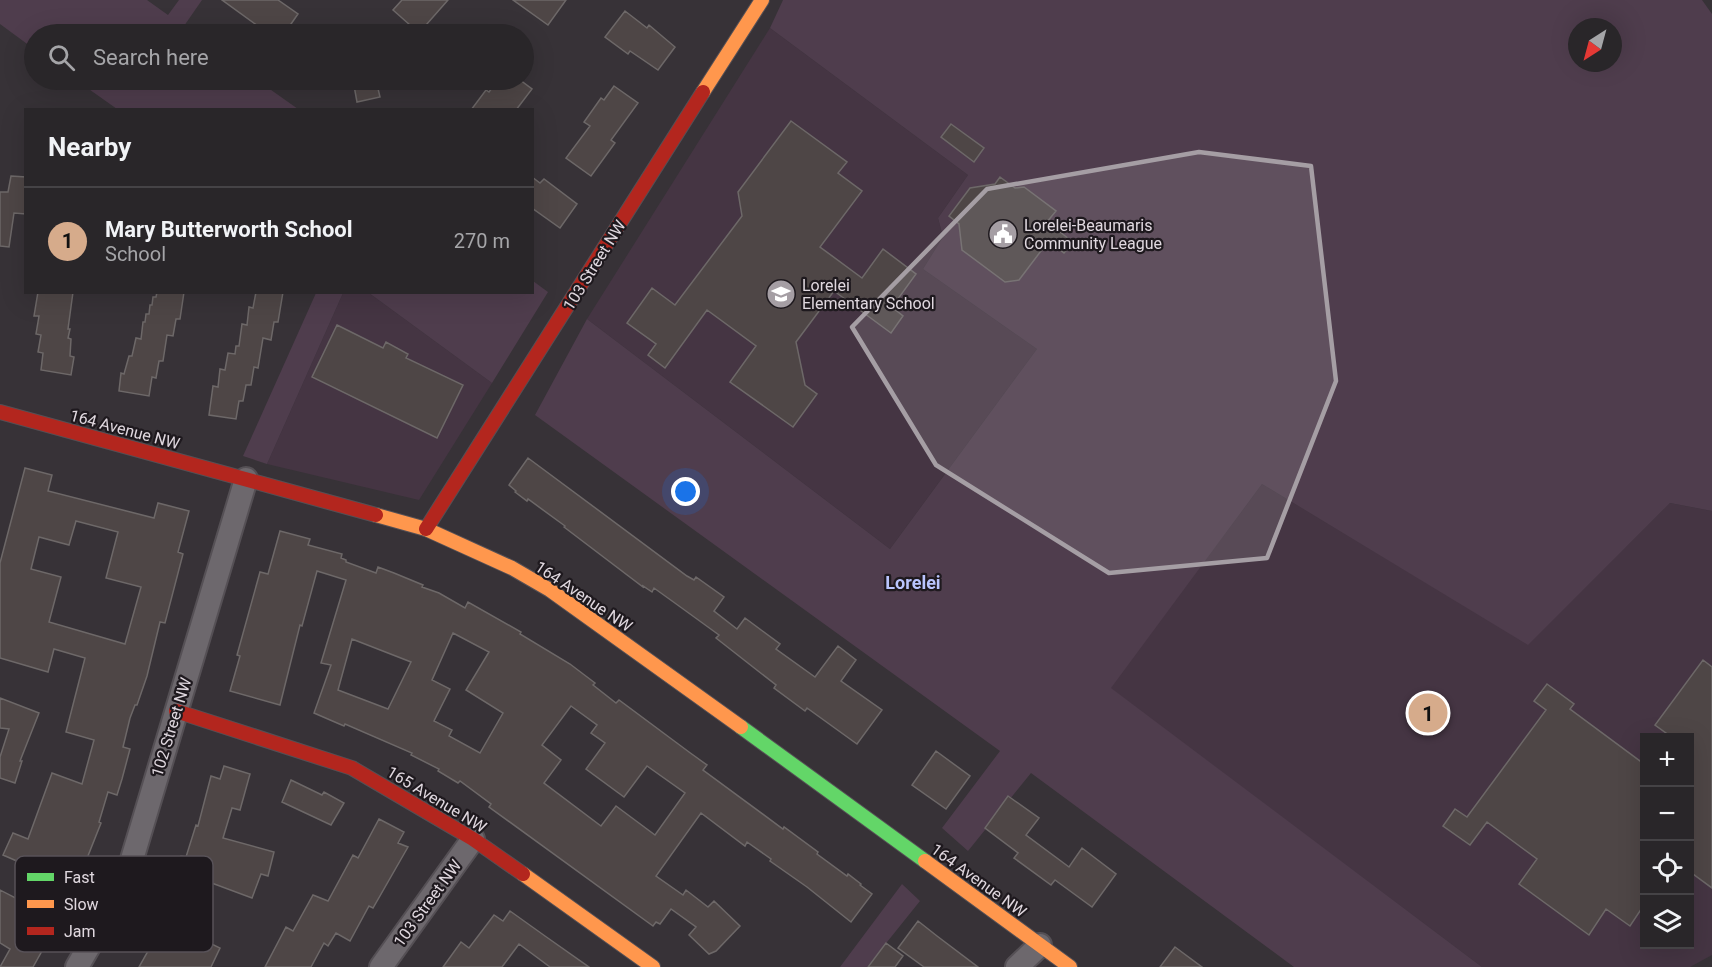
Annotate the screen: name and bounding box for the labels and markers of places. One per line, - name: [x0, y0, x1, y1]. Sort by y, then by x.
- place label: Lorelei-Beaumaris Community League: [1024, 216, 1162, 253]
- public building icon: Lorelei-Beaumaris Community League: [987, 218, 1019, 250]
- place label: Lorelei Elementary School: [802, 276, 935, 313]
- school or university icon: Lorelei Elementary School: [765, 278, 797, 310]
- pin: 1: [1408, 690, 1448, 736]

